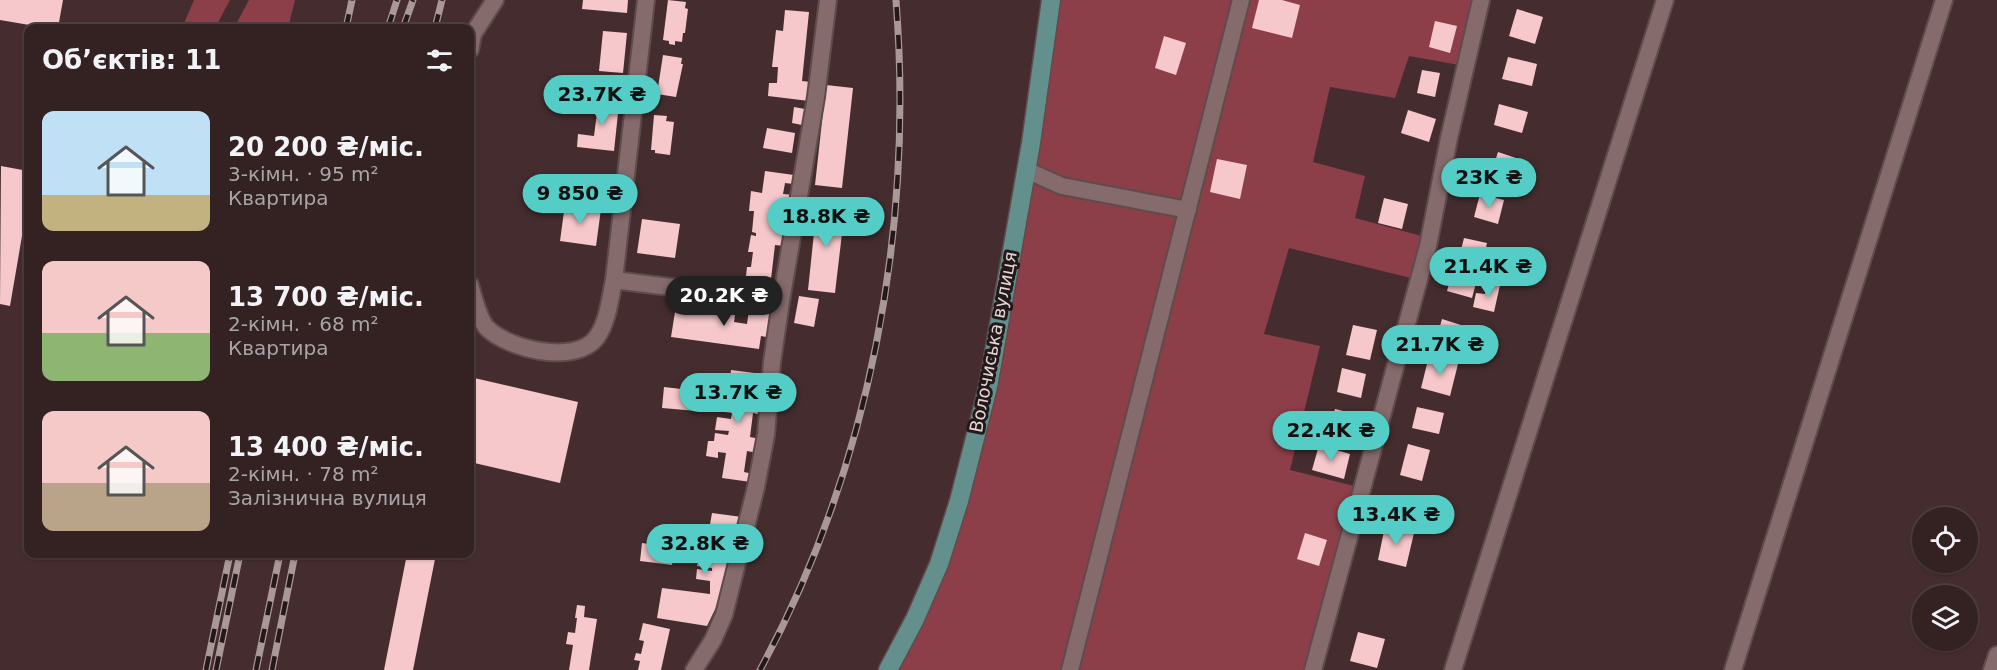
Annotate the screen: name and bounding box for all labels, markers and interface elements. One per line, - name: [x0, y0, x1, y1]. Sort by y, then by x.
- icon: filters: [423, 44, 456, 77]
- text: Об’єктів: 11: [42, 45, 221, 75]
- pin: 23.7K ₴: [547, 75, 657, 126]
- text: 23.7K ₴: [558, 82, 647, 106]
- text: 20 200 ₴/міс.: [228, 132, 424, 162]
- icon: home: [90, 135, 162, 207]
- pin: 23K ₴: [1447, 158, 1531, 209]
- text: 3-кімн. · 95 m²: [228, 162, 378, 186]
- text: 23K ₴: [1455, 165, 1523, 189]
- pin: 9 850 ₴: [525, 174, 635, 225]
- text: 9 850 ₴: [537, 181, 623, 205]
- text: Квартира: [228, 186, 329, 210]
- pin: 18.8K ₴: [771, 197, 881, 248]
- text: 18.8K ₴: [782, 204, 871, 228]
- pin: 21.4K ₴: [1433, 247, 1543, 298]
- street label: Волочиська вулиця: [965, 250, 1021, 434]
- text: 21.4K ₴: [1444, 254, 1533, 278]
- pin: 20.2K ₴: [669, 276, 779, 327]
- text: 13 700 ₴/міс.: [228, 282, 424, 312]
- text: 20.2K ₴: [680, 283, 769, 307]
- icon: home: [90, 285, 162, 357]
- text: 2-кімн. · 68 m²: [228, 312, 378, 336]
- pin: 21.7K ₴: [1385, 325, 1495, 376]
- text: 21.7K ₴: [1396, 332, 1485, 356]
- text: Квартира: [228, 336, 329, 360]
- pin: 13.7K ₴: [683, 373, 793, 424]
- text: 13.7K ₴: [694, 380, 783, 404]
- pin: 22.4K ₴: [1276, 411, 1386, 462]
- text: 22.4K ₴: [1287, 418, 1376, 442]
- text: 13 400 ₴/міс.: [228, 432, 424, 462]
- icon: home: [90, 435, 162, 507]
- text: 2-кімн. · 78 m²: [228, 462, 378, 486]
- text: Залізнична вулиця: [228, 486, 427, 510]
- pin: 13.4K ₴: [1341, 495, 1451, 546]
- text: 13.4K ₴: [1352, 502, 1441, 526]
- map controls: [1912, 507, 1978, 651]
- button: locate: [1912, 507, 1978, 573]
- pin: 32.8K ₴: [650, 524, 760, 575]
- text: 32.8K ₴: [661, 531, 750, 555]
- button: layers: [1912, 585, 1978, 651]

